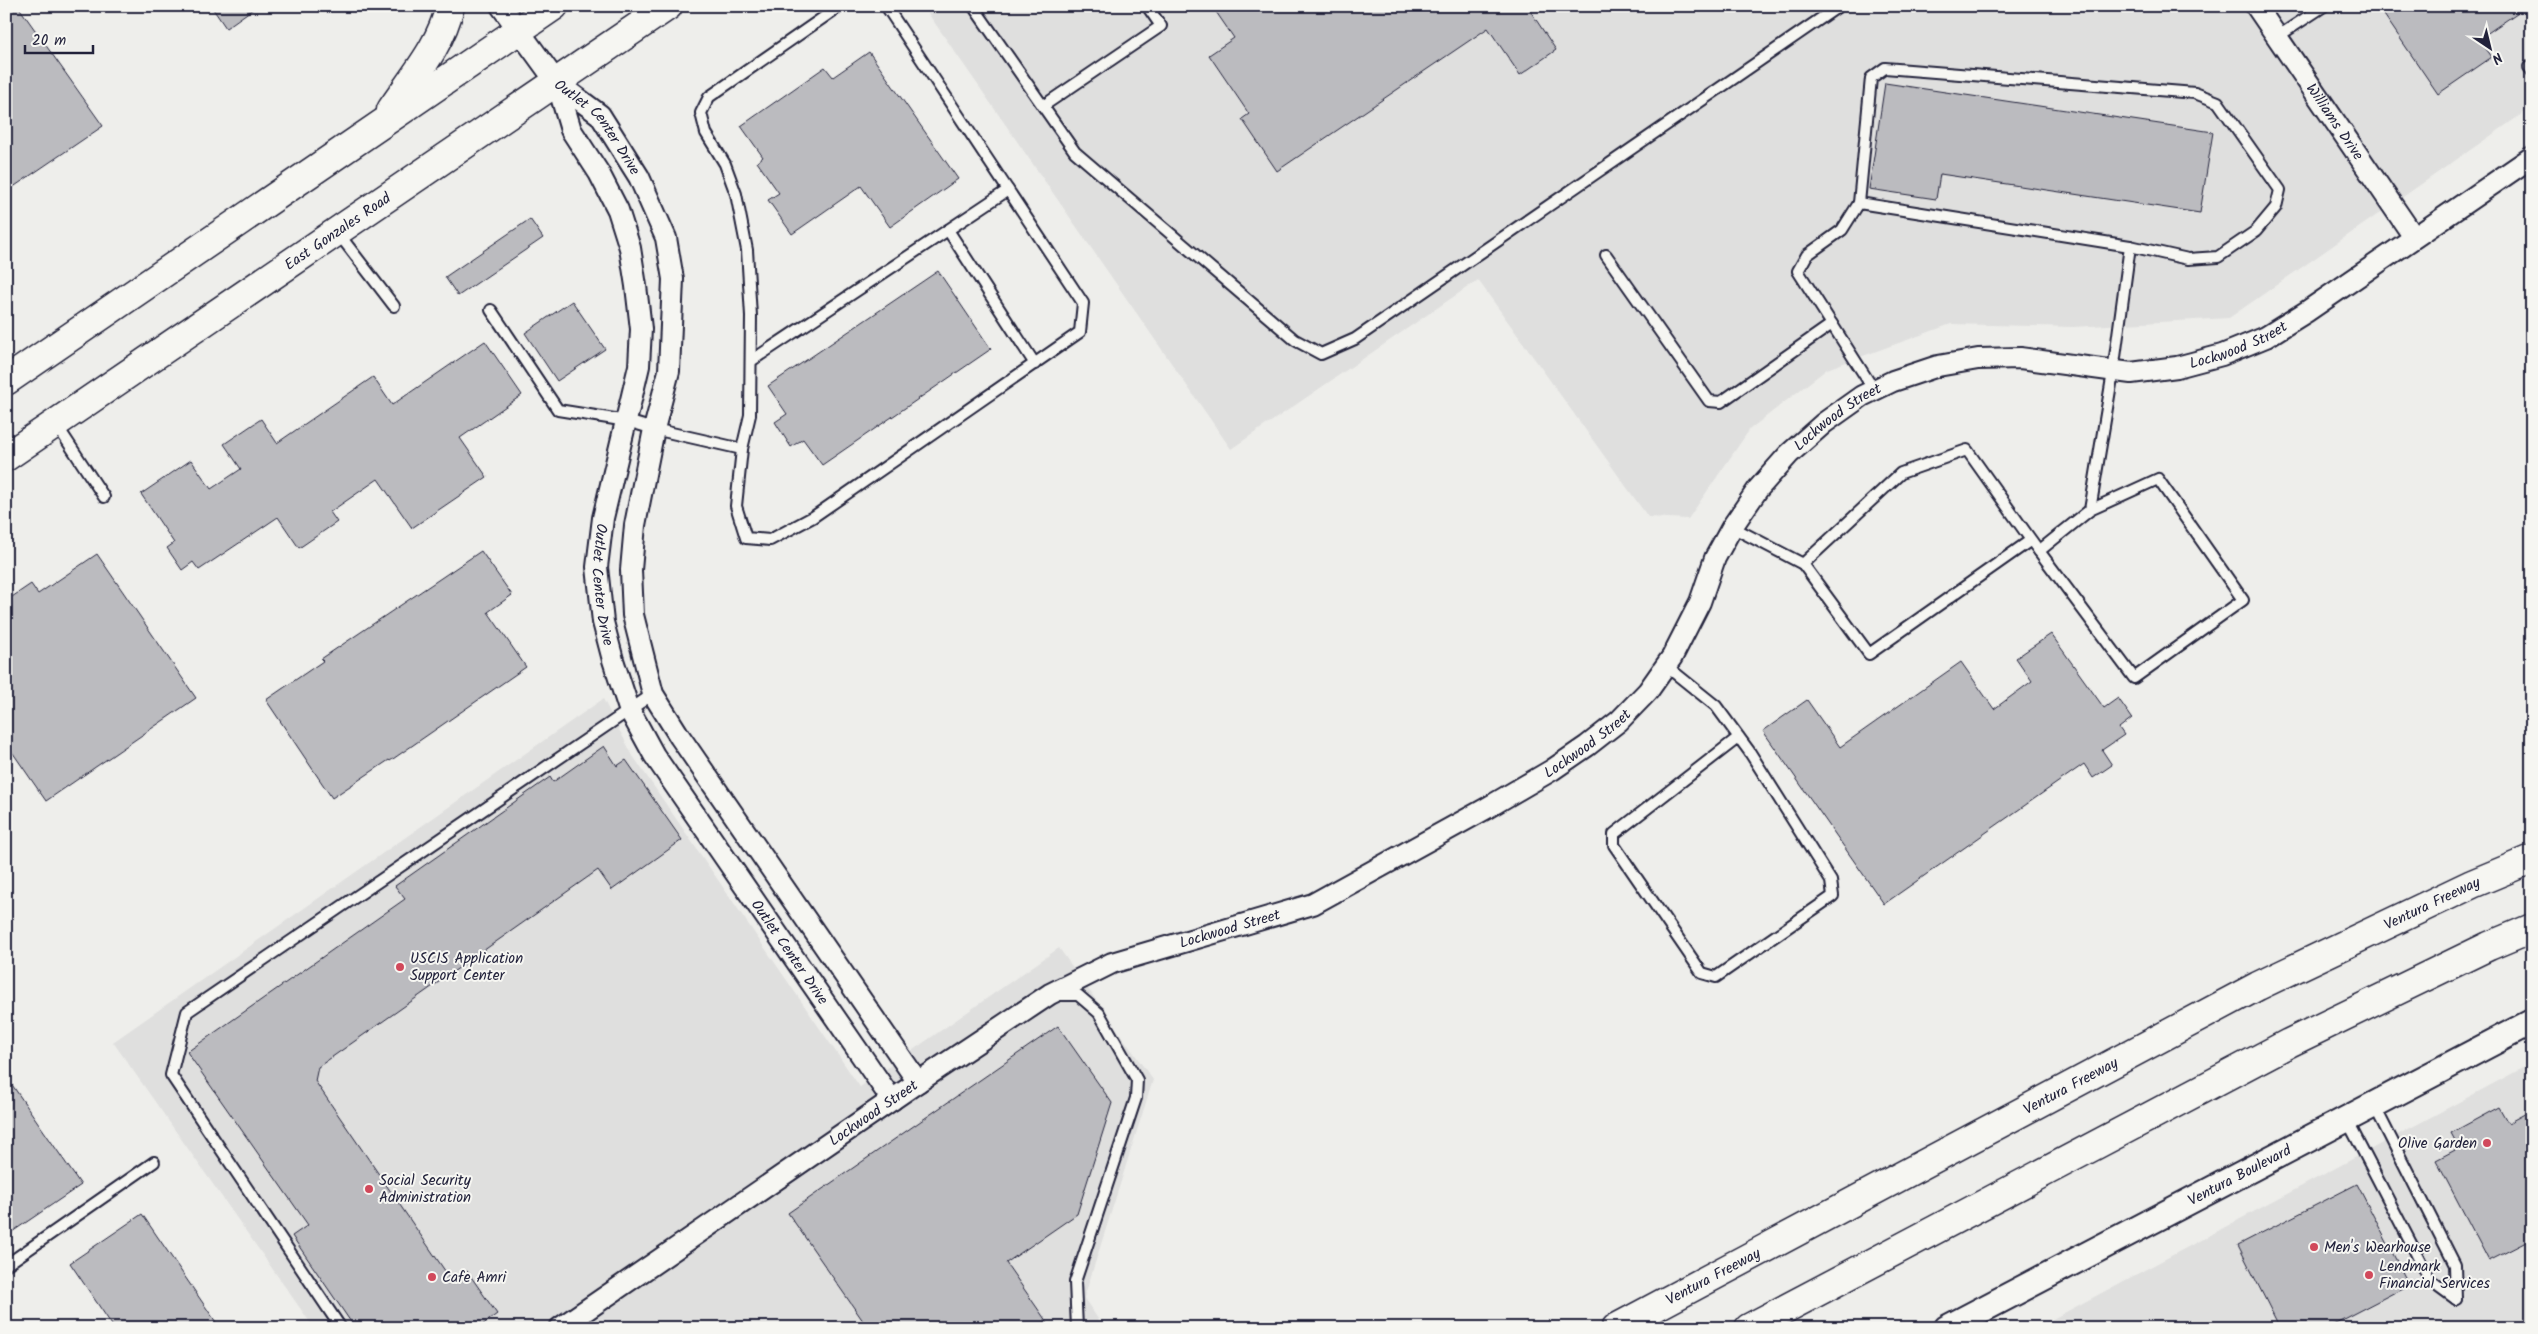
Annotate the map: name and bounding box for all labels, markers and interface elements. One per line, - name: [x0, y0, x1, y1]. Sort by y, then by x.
- scale bar: [25, 22, 92, 54]
- north arrow: [2466, 22, 2516, 72]
- text: 20 m: [32, 29, 66, 53]
- text: N: [2487, 46, 2507, 69]
- street label: Outlet Center Drive: [549, 74, 646, 180]
- street label: Williams Drive: [2299, 79, 2369, 166]
- street label: East Gonzales Road: [280, 187, 397, 277]
- street label: Lockwood Street: [2187, 315, 2293, 376]
- street label: Lockwood Street: [1789, 377, 1886, 458]
- street label: Outlet Center Drive: [584, 522, 620, 649]
- street label: Lockwood Street: [1540, 704, 1638, 785]
- street label: Ventura Freeway: [2380, 871, 2485, 937]
- street label: Outlet Center Drive: [744, 895, 834, 1010]
- street label: Lockwood Street: [1177, 903, 1283, 956]
- place label: USCIS Application Support Center: [410, 947, 523, 988]
- marker: USCIS Application Support Center: [394, 961, 406, 973]
- street label: Ventura Freeway: [2019, 1051, 2124, 1122]
- street label: Lockwood Street: [824, 1074, 924, 1153]
- place label: Olive Garden: [2398, 1132, 2477, 1156]
- marker: Olive Garden: [2481, 1137, 2493, 1149]
- street label: Ventura Boulevard: [2184, 1139, 2296, 1213]
- place label: Social Security Administration: [379, 1169, 472, 1210]
- marker: Social Security Administration: [363, 1183, 375, 1195]
- place label: Men's Wearhouse: [2324, 1236, 2431, 1260]
- marker: Men's Wearhouse: [2308, 1241, 2320, 1253]
- street label: Ventura Freeway: [1662, 1242, 1766, 1312]
- place label: Lendmark Financial Services: [2379, 1255, 2490, 1296]
- place label: Cafe Amri: [442, 1266, 507, 1290]
- marker: Lendmark Financial Services: [2363, 1269, 2375, 1281]
- marker: Cafe Amri: [426, 1271, 438, 1283]

